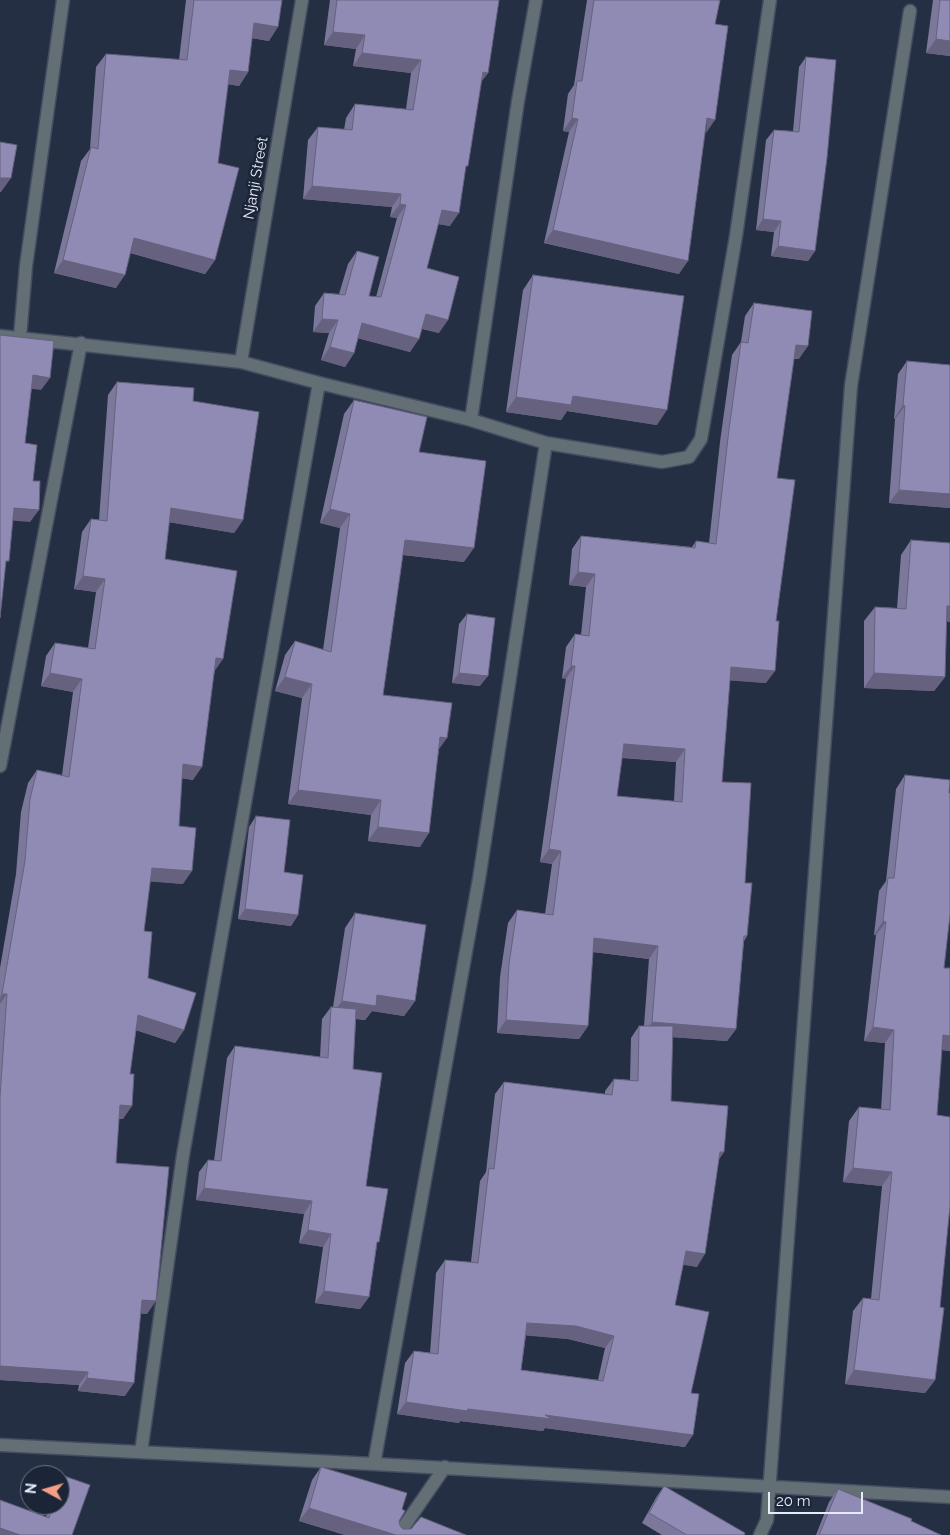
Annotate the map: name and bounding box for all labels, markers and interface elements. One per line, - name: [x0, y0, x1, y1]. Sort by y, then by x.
- street label: Njanji Street: [240, 135, 272, 221]
- north arrow: [20, 1465, 70, 1515]
- text: N: [23, 1482, 40, 1495]
- scale bar: [770, 1482, 865, 1514]
- text: 20 m: [776, 1492, 811, 1510]

